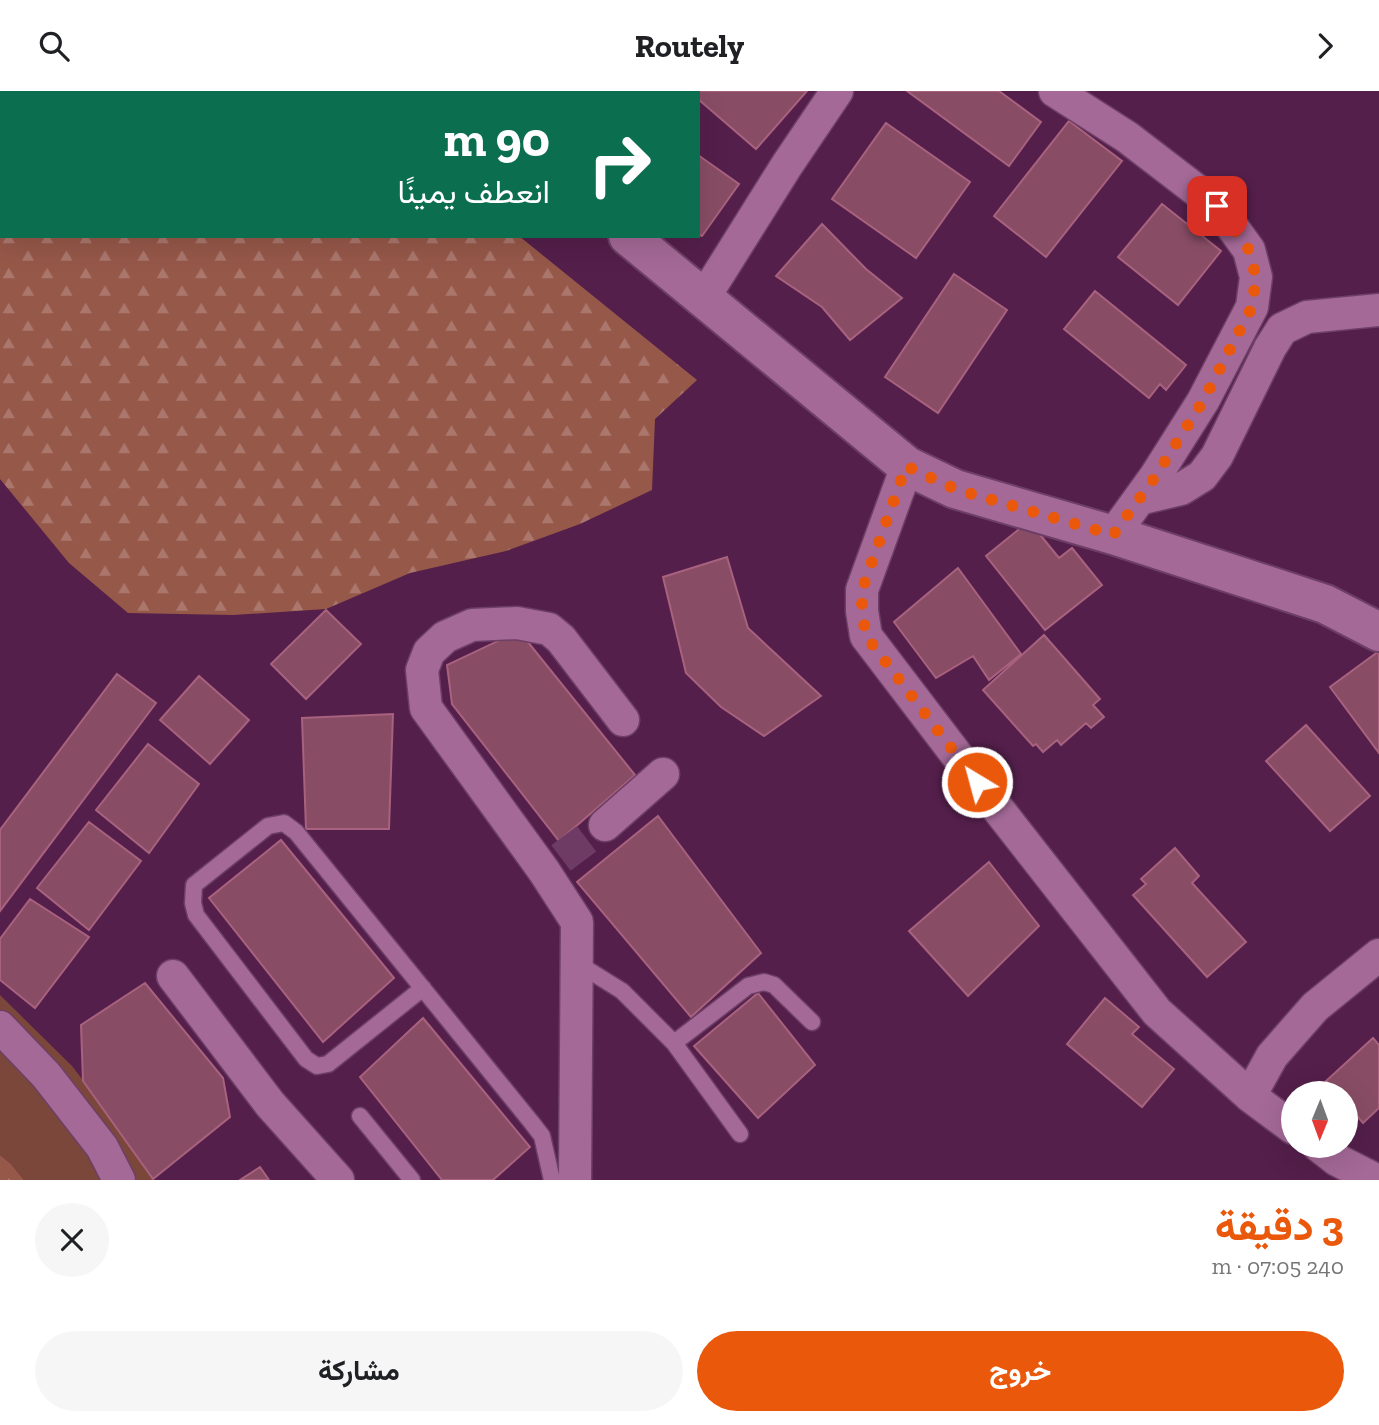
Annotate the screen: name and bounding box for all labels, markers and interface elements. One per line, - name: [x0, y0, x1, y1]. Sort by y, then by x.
- icon: search: [35, 27, 73, 65]
- text: Routely: [635, 27, 744, 65]
- icon: forward: [1306, 27, 1344, 65]
- text: 90 m: [443, 110, 550, 169]
- icon: right: [574, 119, 665, 210]
- text: انعطف يمينًا: [397, 173, 550, 211]
- pin: [1187, 176, 1247, 236]
- icon: arrive: [1198, 187, 1236, 225]
- position arrow: [940, 745, 1014, 819]
- north arrow: [1281, 1081, 1358, 1159]
- map controls: [1281, 1081, 1358, 1158]
- text: 3 دقيقة: [1215, 1200, 1344, 1251]
- button: close: [35, 1203, 109, 1277]
- text: 240 m · 07:05: [1212, 1252, 1344, 1280]
- button: مشاركة: [35, 1331, 683, 1411]
- button: خروج: [697, 1331, 1344, 1411]

